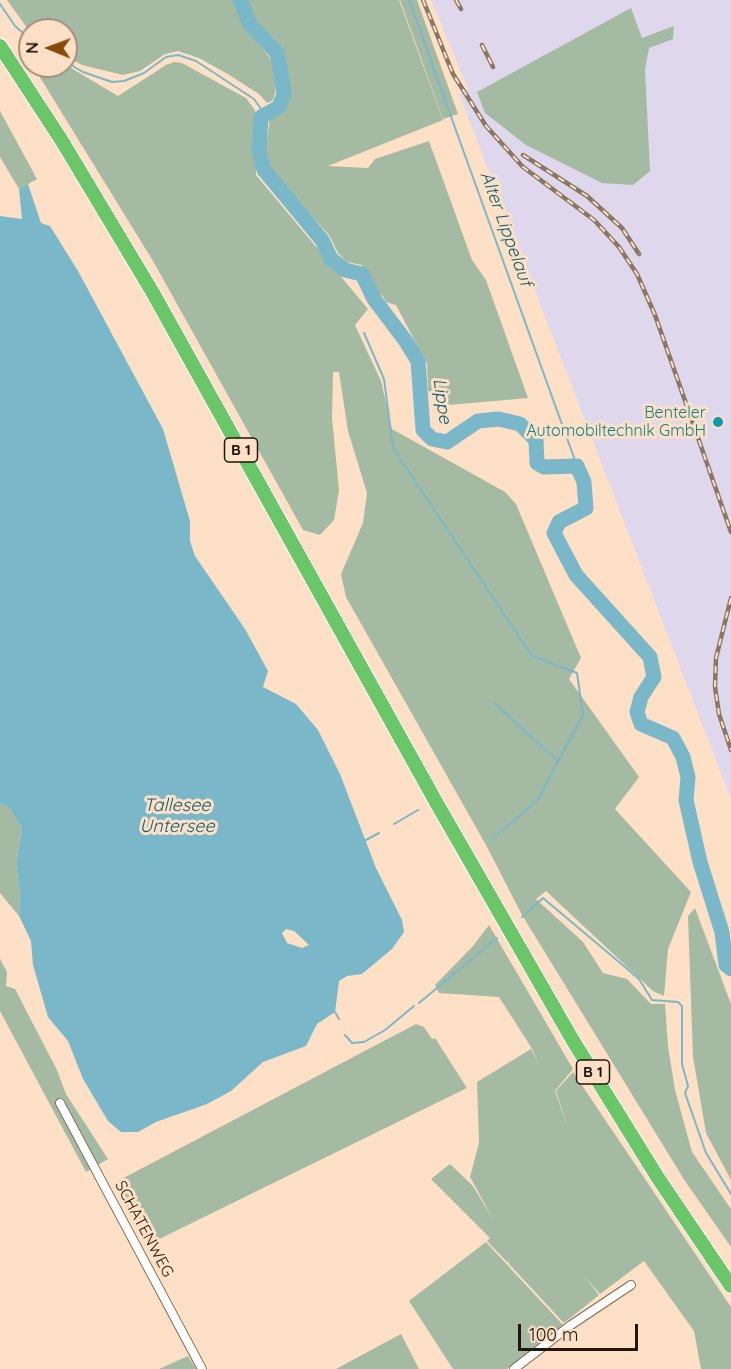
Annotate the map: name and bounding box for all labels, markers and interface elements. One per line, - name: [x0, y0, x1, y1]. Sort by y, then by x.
- north arrow: [18, 18, 78, 78]
- text: N: [22, 42, 42, 54]
- water label: Alter Lippelauf: [475, 169, 537, 289]
- water label: Lippe: [428, 377, 456, 425]
- place label: Benteler Automobiltechnik GmbH: [526, 403, 706, 441]
- marker: Benteler Automobiltechnik GmbH: [711, 415, 725, 429]
- road number: B 1: [224, 438, 258, 462]
- water label: Tallesee Untersee: [139, 795, 215, 838]
- road number: B 1: [576, 1060, 610, 1084]
- street label: SCHATENWEG: [111, 1177, 177, 1281]
- scale bar: [521, 1312, 641, 1350]
- text: 100 m: [529, 1323, 578, 1346]

